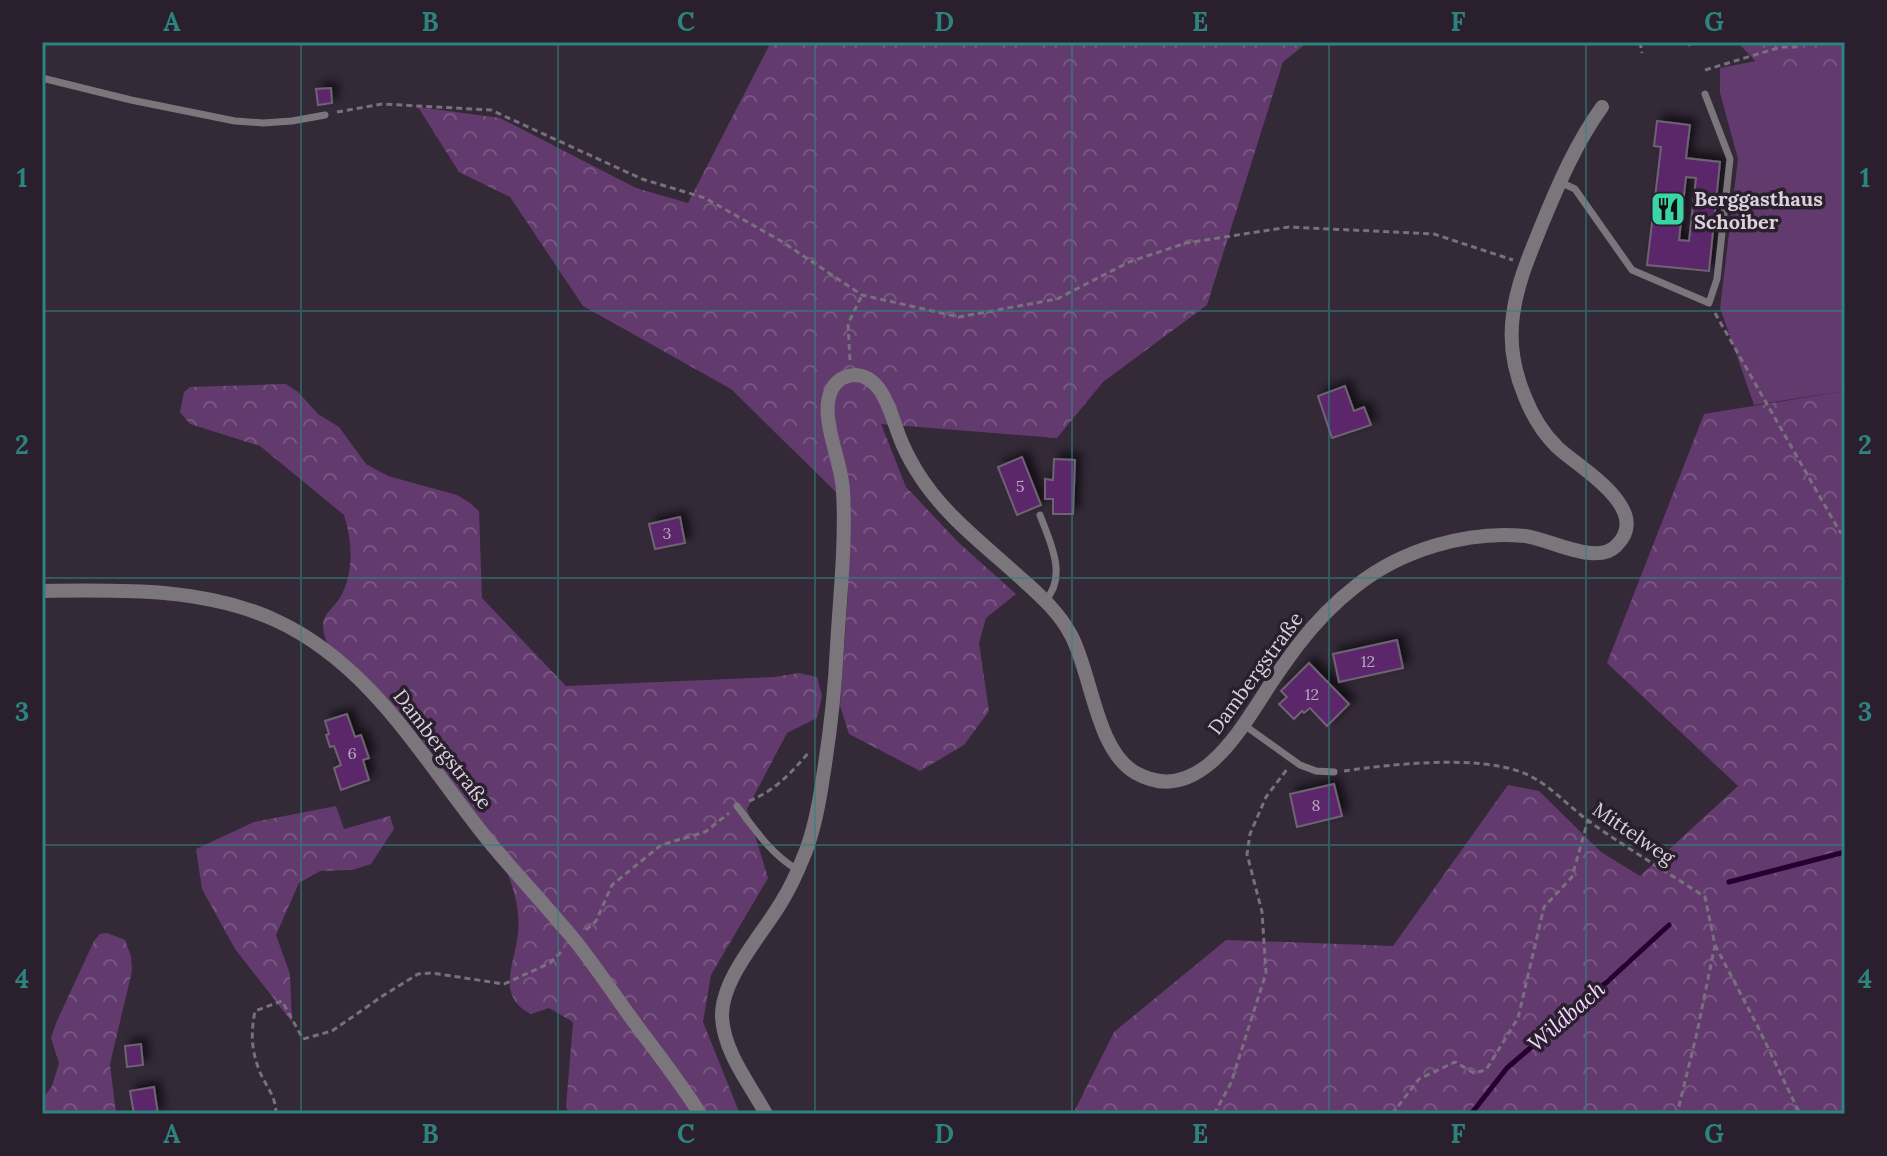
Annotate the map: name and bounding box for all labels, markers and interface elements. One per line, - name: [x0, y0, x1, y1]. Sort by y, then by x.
- text: A: [163, 5, 181, 38]
- text: B: [421, 5, 439, 38]
- text: C: [677, 5, 695, 38]
- text: D: [934, 5, 954, 38]
- text: E: [1192, 5, 1208, 38]
- text: F: [1451, 5, 1466, 38]
- text: G: [1704, 5, 1724, 38]
- text: 1: [17, 161, 27, 194]
- text: 1: [1860, 161, 1870, 194]
- place label: Berggasthaus Schoiber: [1694, 186, 1823, 234]
- restaurant icon: Berggasthaus Schoiber: [1649, 190, 1687, 228]
- text: 2: [15, 428, 29, 461]
- text: 2: [1858, 428, 1872, 461]
- house number: 5: [1016, 476, 1024, 496]
- house number: 3: [663, 523, 672, 543]
- street label: Dambergstraße: [1202, 607, 1308, 739]
- house number: 12: [1361, 651, 1375, 671]
- street label: Dambergstraße: [388, 684, 498, 814]
- house number: 12: [1305, 684, 1319, 704]
- text: 3: [15, 695, 29, 728]
- text: 3: [1858, 695, 1872, 728]
- house number: 6: [347, 743, 357, 763]
- house number: 8: [1312, 795, 1321, 815]
- street label: Mittelweg: [1588, 796, 1681, 870]
- text: 4: [15, 962, 29, 995]
- text: 4: [1858, 962, 1872, 995]
- water label: Wildbach: [1522, 974, 1611, 1057]
- text: A: [163, 1117, 181, 1150]
- text: B: [421, 1117, 439, 1150]
- text: C: [677, 1117, 695, 1150]
- text: D: [934, 1117, 954, 1150]
- text: E: [1192, 1117, 1208, 1150]
- text: F: [1451, 1117, 1466, 1150]
- text: G: [1704, 1117, 1724, 1150]

